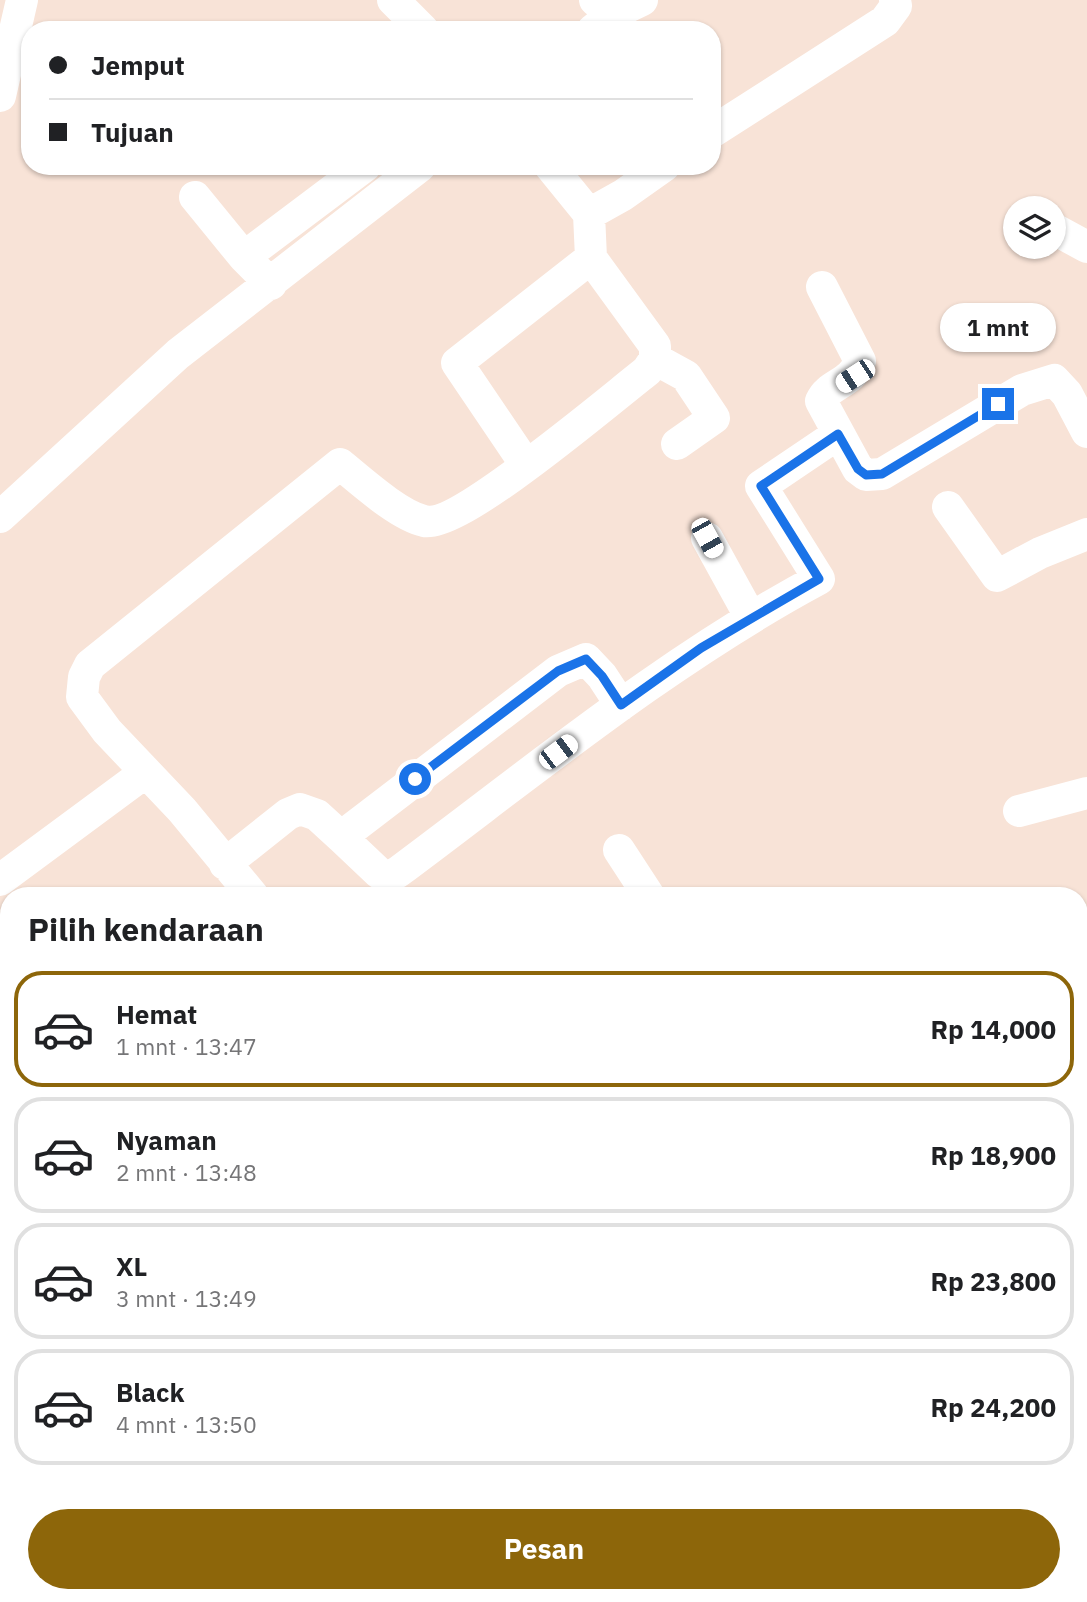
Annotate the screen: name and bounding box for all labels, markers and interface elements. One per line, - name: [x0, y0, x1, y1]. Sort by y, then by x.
- text: Jemput: [91, 48, 185, 82]
- text: Tujuan: [91, 115, 174, 149]
- map controls: [1003, 196, 1066, 259]
- button: layers: [1003, 196, 1066, 259]
- callout: 1 mnt: [940, 302, 1056, 352]
- text: 1 mnt: [967, 312, 1029, 342]
- car: [832, 356, 879, 396]
- route end: [982, 388, 1014, 420]
- car: [688, 515, 727, 561]
- car: [535, 731, 582, 773]
- route start: [399, 763, 431, 795]
- text: Pilih kendaraan: [28, 908, 264, 950]
- text: Hemat: [116, 997, 197, 1031]
- icon: car: [32, 998, 95, 1061]
- text: Rp 14,000: [930, 1012, 1056, 1046]
- text: 1 mnt · 13:47: [116, 1031, 257, 1061]
- text: Nyaman: [116, 1123, 217, 1157]
- icon: car: [32, 1124, 95, 1187]
- text: Rp 18,900: [930, 1138, 1056, 1172]
- text: 2 mnt · 13:48: [116, 1157, 257, 1187]
- text: XL: [116, 1249, 147, 1283]
- icon: car: [32, 1250, 95, 1313]
- text: Rp 23,800: [930, 1264, 1056, 1298]
- text: 3 mnt · 13:49: [116, 1283, 257, 1313]
- text: Black: [116, 1375, 184, 1409]
- icon: car: [32, 1376, 95, 1439]
- text: Rp 24,200: [930, 1390, 1056, 1424]
- text: 4 mnt · 13:50: [116, 1409, 257, 1439]
- button: Pesan: [28, 1509, 1060, 1589]

